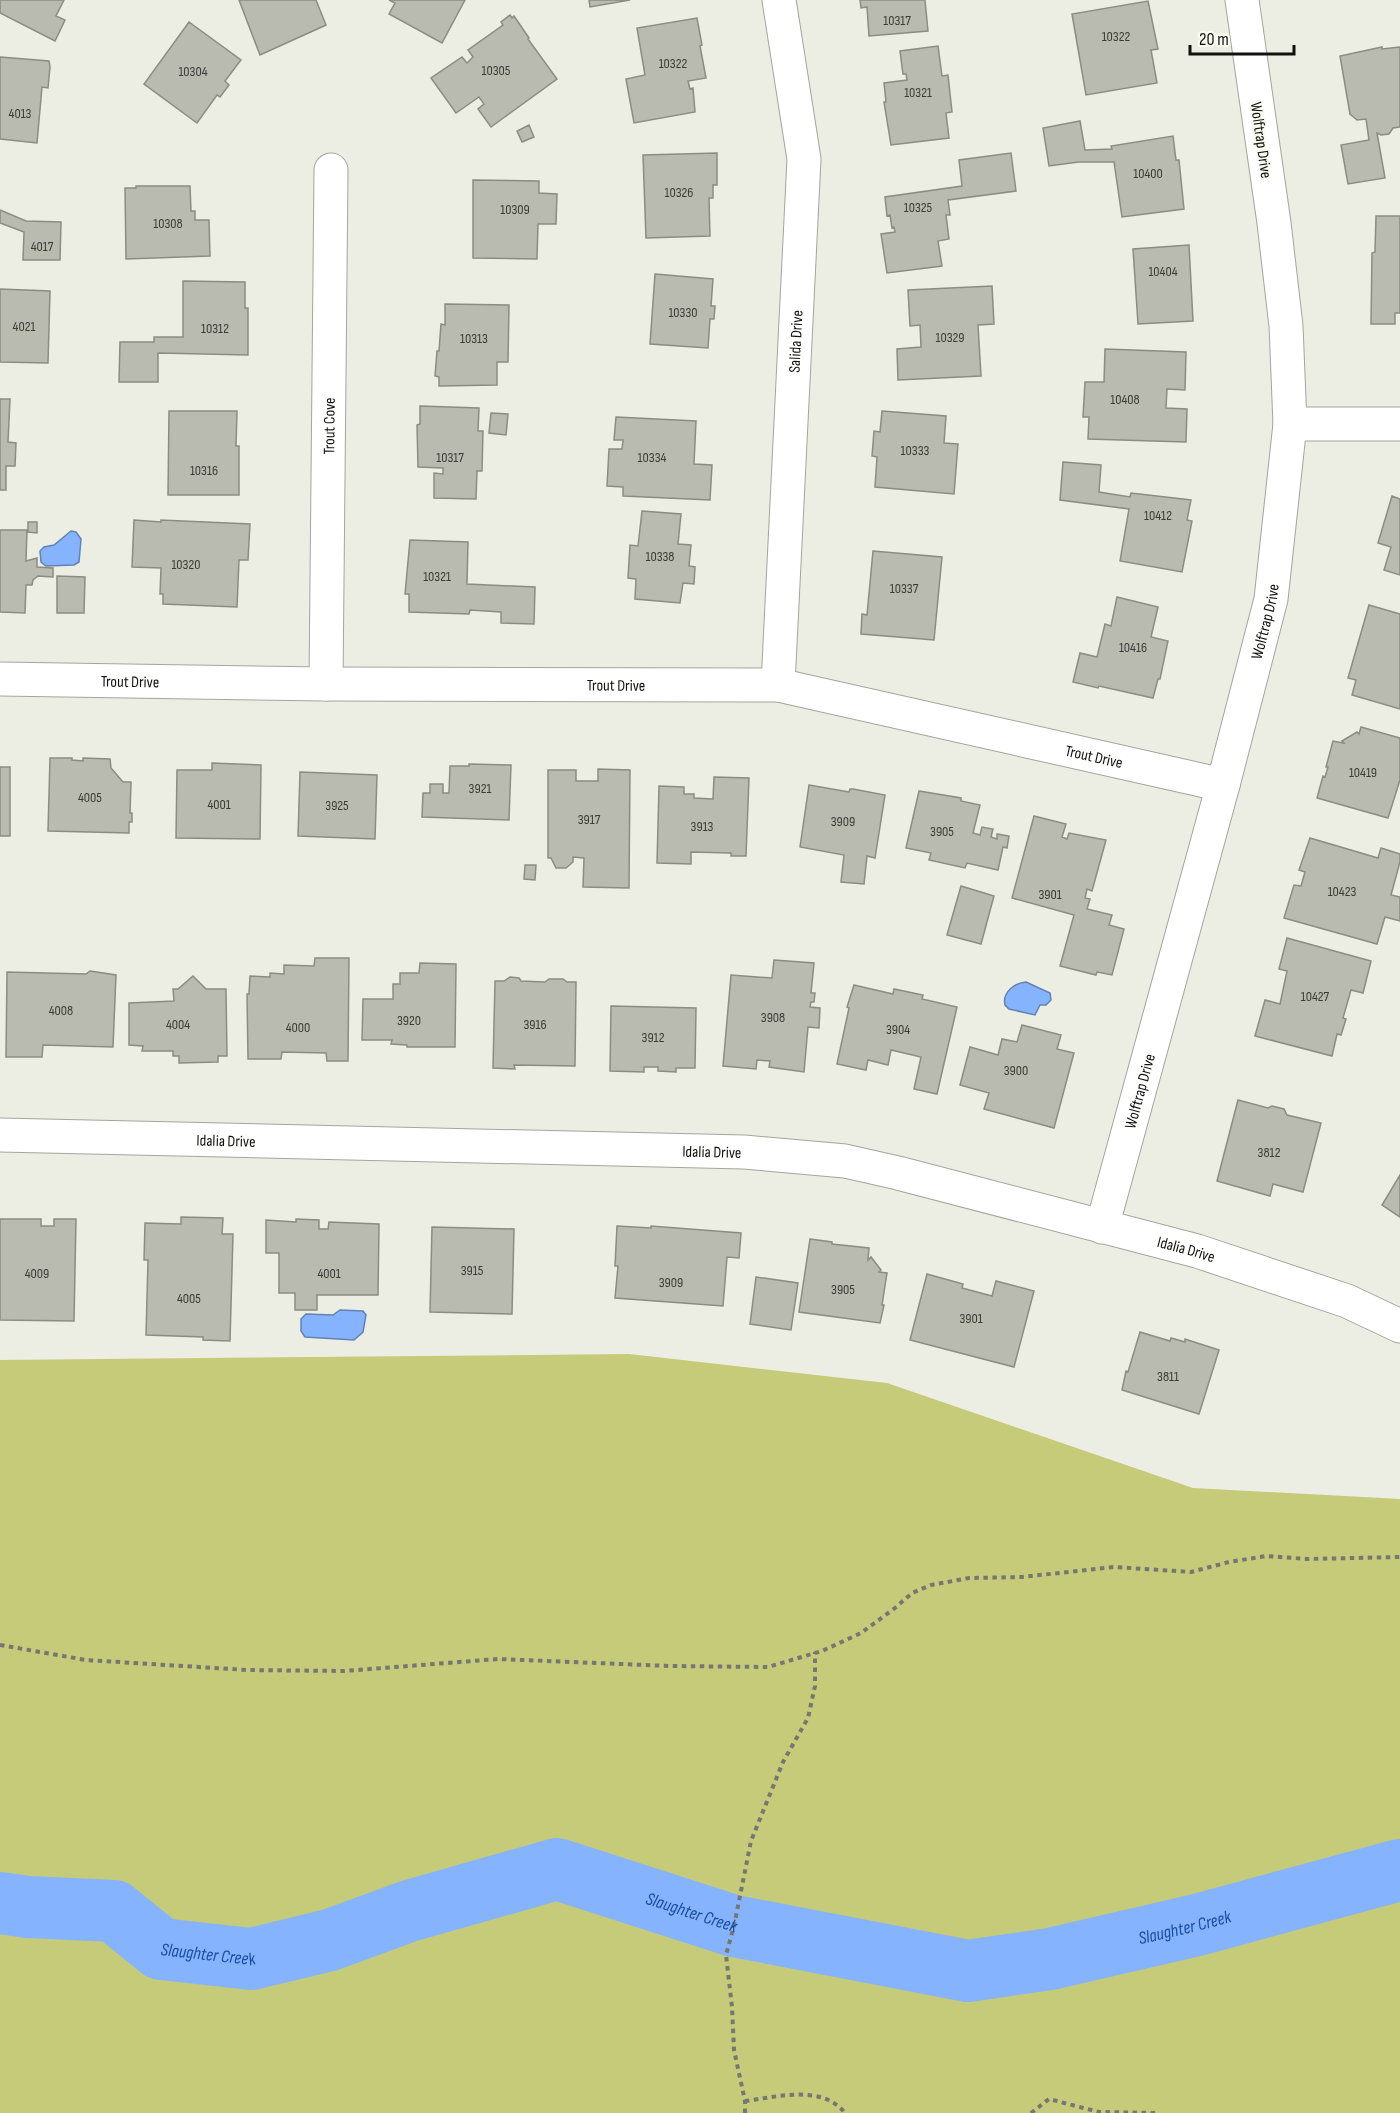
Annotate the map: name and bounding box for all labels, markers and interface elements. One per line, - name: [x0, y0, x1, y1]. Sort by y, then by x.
- house number: 10317: [883, 12, 911, 29]
- scale bar: [1190, 18, 1294, 56]
- house number: 10322: [1102, 28, 1131, 45]
- text: 20 m: [1199, 29, 1229, 50]
- house number: 10322: [659, 55, 688, 72]
- house number: 10305: [482, 62, 511, 79]
- house number: 10304: [178, 63, 208, 80]
- house number: 10321: [904, 84, 932, 101]
- street label: Wolftrap Drive: [1246, 101, 1275, 180]
- house number: 4013: [9, 105, 32, 122]
- house number: 10400: [1133, 165, 1163, 182]
- house number: 10326: [665, 184, 693, 201]
- house number: 10325: [904, 199, 933, 216]
- house number: 10309: [500, 201, 530, 218]
- house number: 10308: [153, 215, 183, 232]
- house number: 4017: [31, 238, 54, 255]
- house number: 10404: [1148, 263, 1178, 280]
- house number: 10330: [668, 304, 698, 321]
- street label: Salida Drive: [785, 310, 808, 373]
- house number: 4021: [13, 318, 35, 335]
- house number: 10312: [201, 320, 229, 337]
- house number: 10329: [936, 329, 965, 346]
- house number: 10313: [460, 330, 488, 347]
- house number: 10408: [1110, 391, 1140, 408]
- street label: Trout Cove: [320, 397, 340, 455]
- house number: 10333: [901, 442, 930, 459]
- house number: 10317: [436, 449, 464, 466]
- house number: 10334: [638, 449, 667, 466]
- house number: 10316: [190, 462, 218, 479]
- house number: 10412: [1144, 507, 1172, 524]
- house number: 10338: [645, 548, 675, 565]
- house number: 10320: [171, 556, 201, 573]
- house number: 10321: [423, 568, 451, 585]
- house number: 10337: [890, 580, 919, 597]
- street label: Wolftrap Drive: [1248, 583, 1284, 662]
- house number: 10416: [1119, 639, 1147, 656]
- street label: Trout Drive: [101, 673, 159, 692]
- street label: Trout Drive: [587, 677, 645, 696]
- street label: Trout Drive: [1063, 742, 1124, 773]
- house number: 10419: [1349, 764, 1377, 781]
- house number: 3921: [469, 780, 491, 797]
- house number: 4005: [78, 789, 102, 806]
- house number: 4001: [207, 796, 231, 813]
- house number: 3925: [325, 797, 349, 814]
- house number: 3917: [578, 811, 601, 828]
- house number: 3909: [831, 813, 855, 830]
- house number: 3913: [691, 818, 714, 835]
- house number: 3905: [930, 823, 954, 840]
- house number: 10423: [1328, 883, 1356, 900]
- house number: 3901: [1038, 886, 1062, 903]
- house number: 10427: [1301, 988, 1330, 1005]
- house number: 4008: [49, 1002, 73, 1019]
- house number: 3908: [761, 1009, 785, 1026]
- house number: 3920: [397, 1012, 421, 1029]
- house number: 4004: [166, 1016, 190, 1033]
- house number: 3916: [523, 1016, 547, 1033]
- house number: 4000: [286, 1019, 310, 1036]
- house number: 3904: [886, 1021, 910, 1038]
- house number: 3912: [642, 1029, 665, 1046]
- street label: Wolftrap Drive: [1121, 1052, 1160, 1131]
- house number: 3900: [1004, 1062, 1028, 1079]
- street label: Idalia Drive: [196, 1131, 256, 1152]
- street label: Idalia Drive: [682, 1143, 742, 1163]
- house number: 3812: [1258, 1144, 1281, 1161]
- street label: Idalia Drive: [1155, 1233, 1217, 1267]
- house number: 3915: [461, 1262, 484, 1279]
- house number: 4009: [25, 1265, 49, 1282]
- house number: 4001: [317, 1265, 341, 1282]
- house number: 3909: [659, 1274, 683, 1291]
- house number: 3905: [831, 1281, 855, 1298]
- house number: 4005: [177, 1290, 201, 1307]
- house number: 3901: [959, 1310, 983, 1327]
- house number: 3811: [1157, 1368, 1179, 1385]
- water label: Slaughter Creek: [643, 1888, 741, 1938]
- water label: Slaughter Creek: [1136, 1906, 1235, 1949]
- water label: Slaughter Creek: [160, 1939, 259, 1970]

